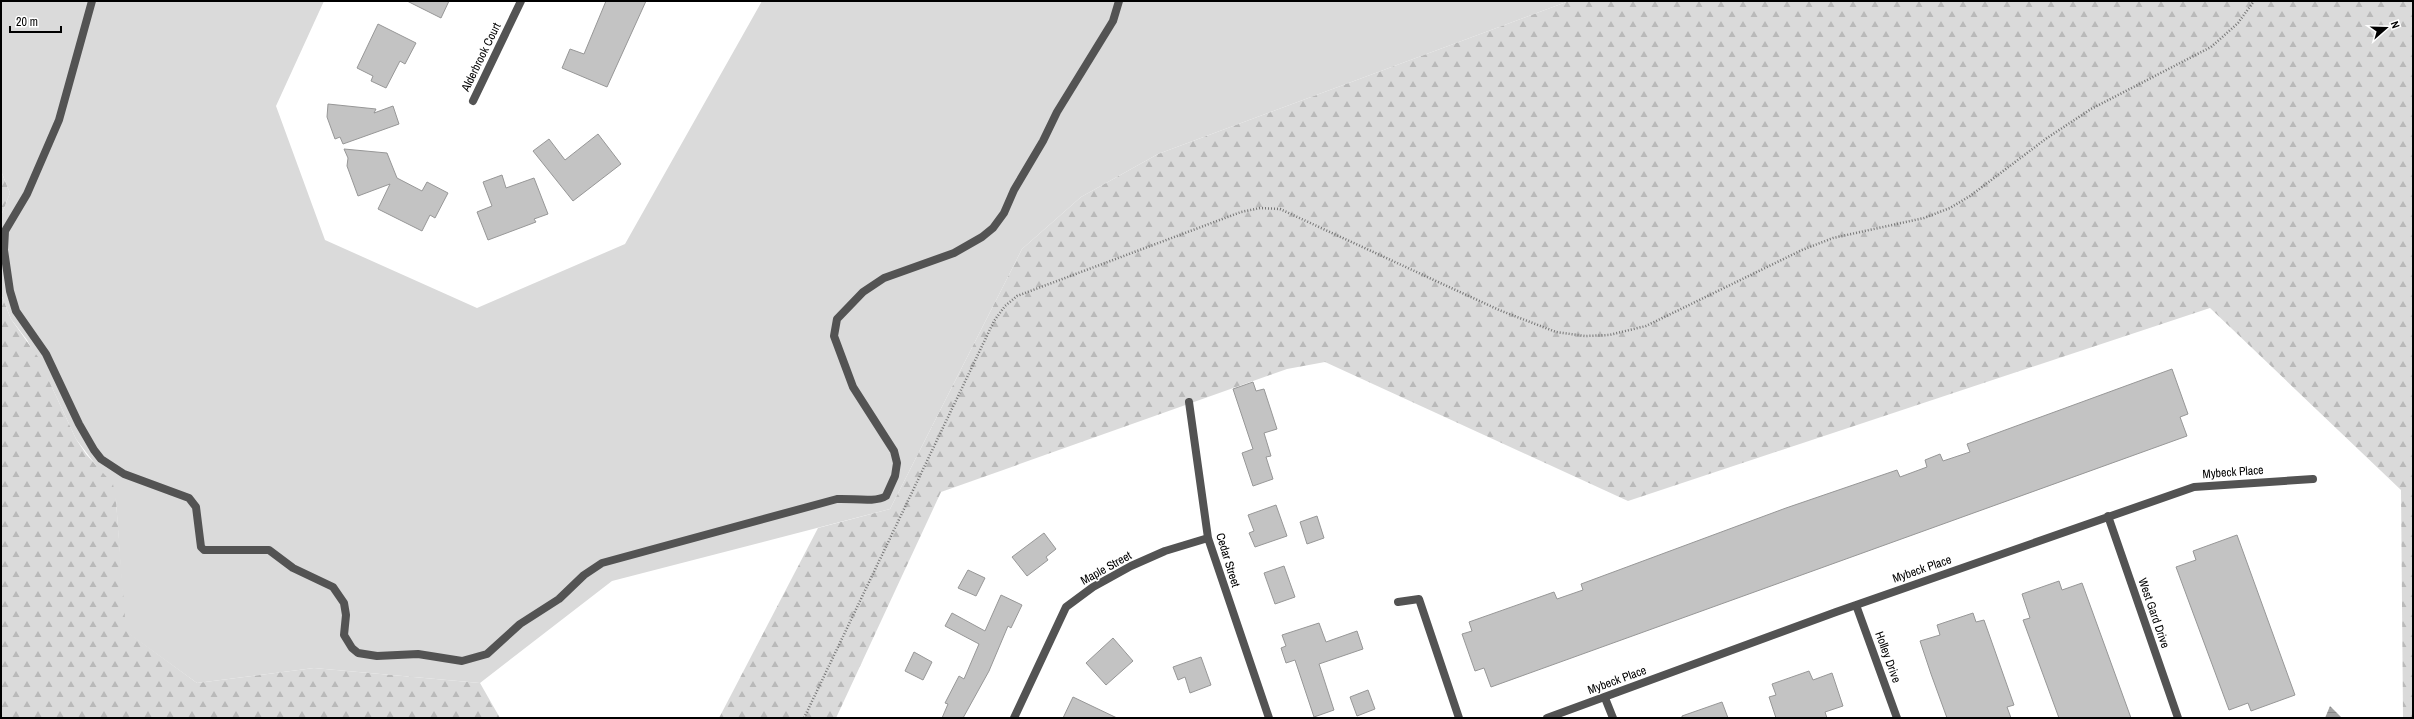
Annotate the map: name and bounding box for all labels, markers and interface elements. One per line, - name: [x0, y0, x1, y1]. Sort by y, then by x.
- scale bar: [10, 8, 61, 34]
- north arrow: [2366, 8, 2406, 48]
- text: 20 m: [16, 14, 38, 30]
- text: N: [2388, 19, 2403, 30]
- street label: Alderbrook Court: [457, 20, 505, 95]
- street label: Mybeck Place: [2202, 462, 2264, 482]
- street label: Cedar Street: [1212, 531, 1244, 589]
- street label: Maple Street: [1078, 547, 1135, 589]
- street label: Mybeck Place: [1890, 551, 1954, 587]
- street label: West Gard Drive: [2135, 576, 2173, 650]
- street label: Holley Drive: [1871, 629, 1905, 685]
- street label: Mybeck Place: [1585, 662, 1649, 698]

